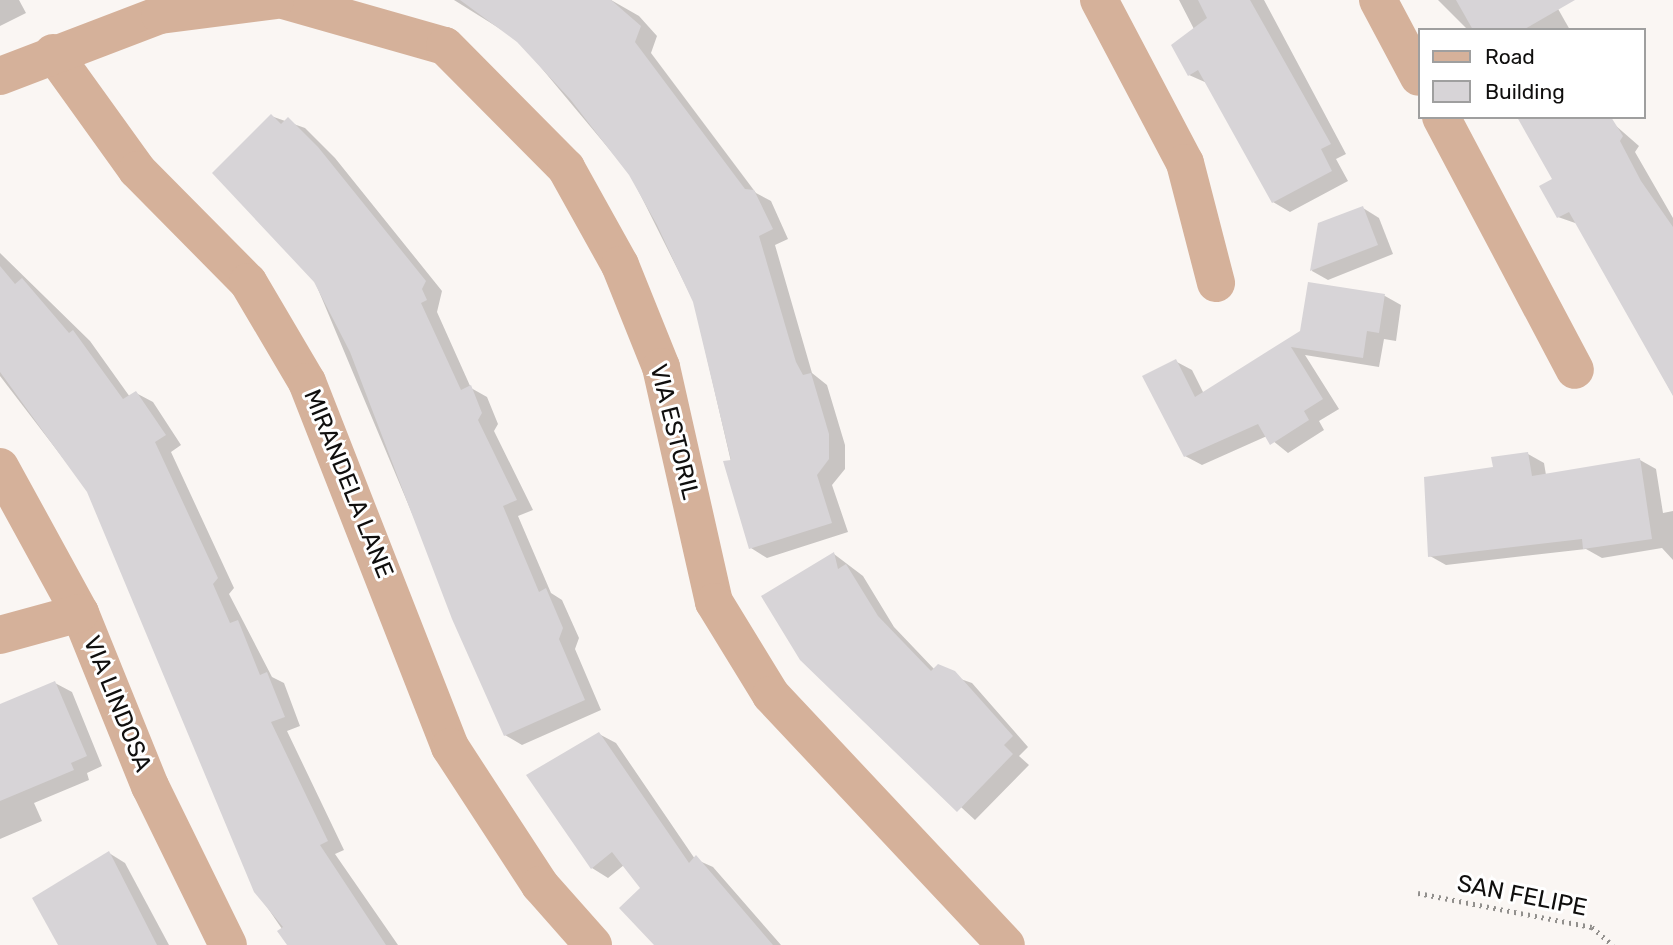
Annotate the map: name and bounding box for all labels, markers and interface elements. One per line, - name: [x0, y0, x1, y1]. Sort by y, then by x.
- legend: [1418, 28, 1645, 119]
- text: Road: [1485, 44, 1535, 69]
- text: Building: [1485, 79, 1565, 104]
- street label: VIA ESTORIL: [643, 361, 705, 503]
- street label: MIRANDELA LANE: [297, 385, 399, 583]
- street label: VIA LINDOSA: [77, 632, 157, 776]
- street label: SAN FELIPE: [1455, 869, 1589, 923]

